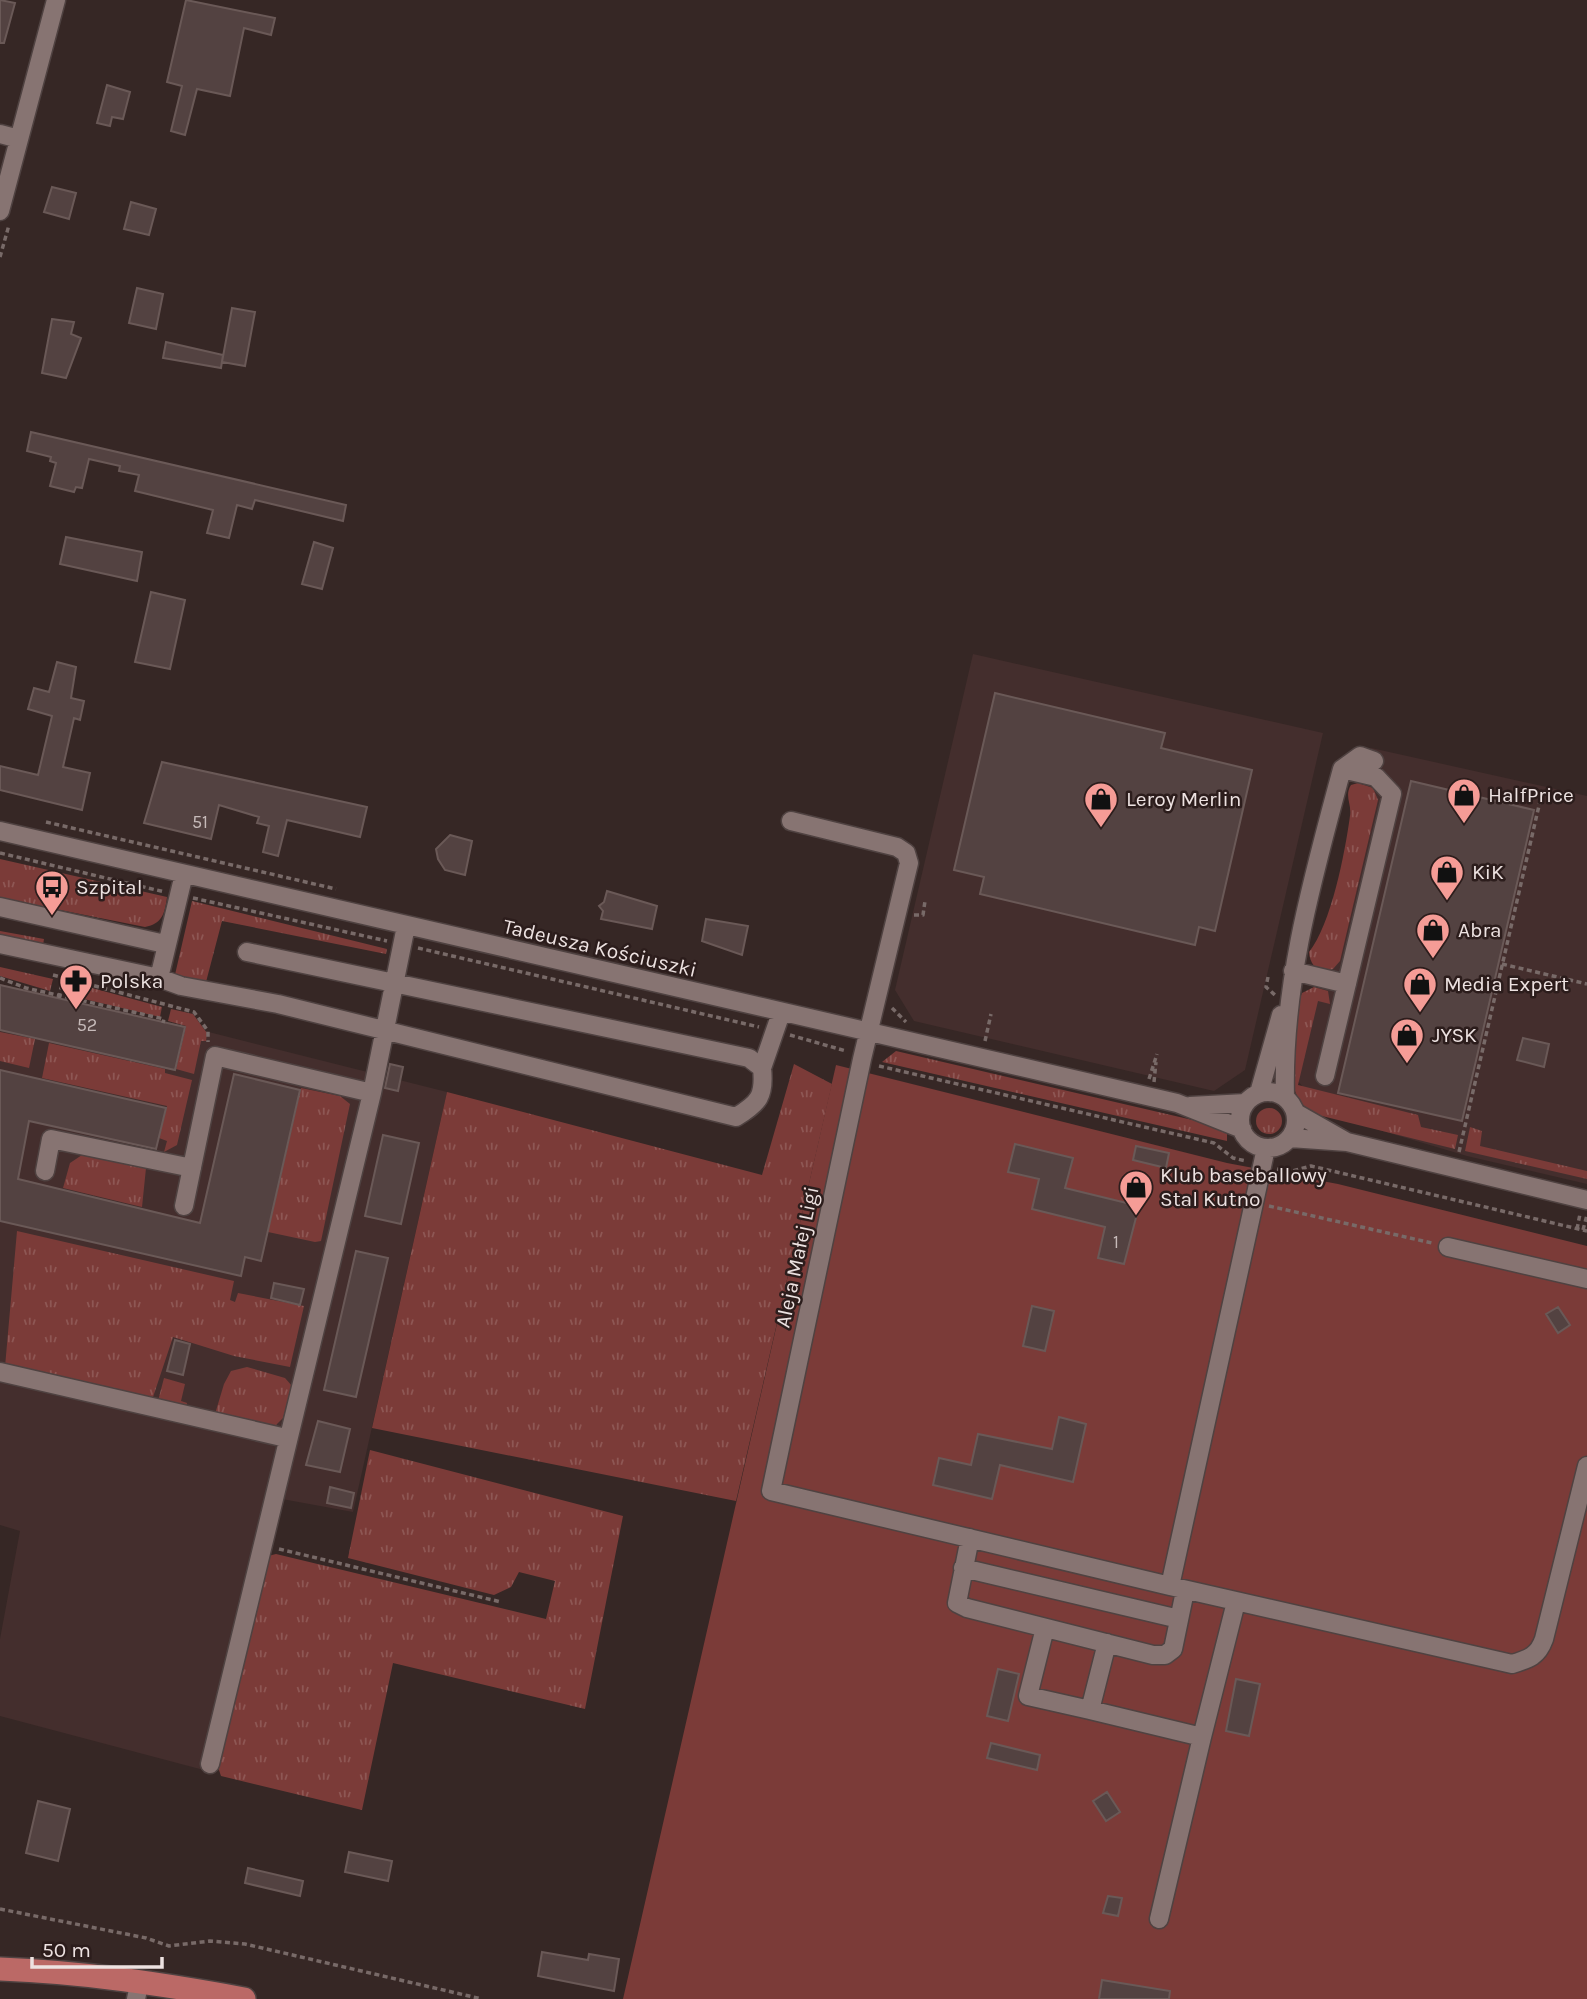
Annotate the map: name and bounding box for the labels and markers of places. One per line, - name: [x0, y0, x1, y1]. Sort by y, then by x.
- shop icon: HalfPrice: [1445, 776, 1483, 825]
- shop icon: Leroy Merlin: [1082, 780, 1120, 829]
- place label: HalfPrice: [1488, 783, 1574, 807]
- place label: Leroy Merlin: [1126, 787, 1241, 811]
- shop icon: KiK: [1428, 853, 1466, 902]
- place label: KiK: [1472, 860, 1504, 884]
- bus stop icon: Szpital: [33, 868, 71, 917]
- place label: Szpital: [76, 875, 143, 899]
- shop icon: Abra: [1414, 911, 1452, 960]
- place label: Abra: [1458, 918, 1502, 942]
- pharmacy icon: Polska: [57, 962, 95, 1011]
- shop icon: Media Expert: [1401, 965, 1439, 1014]
- place label: Polska: [100, 969, 163, 993]
- place label: Media Expert: [1444, 972, 1569, 996]
- shop icon: JYSK: [1388, 1016, 1426, 1065]
- place label: JYSK: [1432, 1023, 1477, 1047]
- place label: Klub baseballowy Stal Kutno: [1160, 1163, 1327, 1211]
- shop icon: Klub baseballowy Stal Kutno: [1117, 1168, 1155, 1217]

